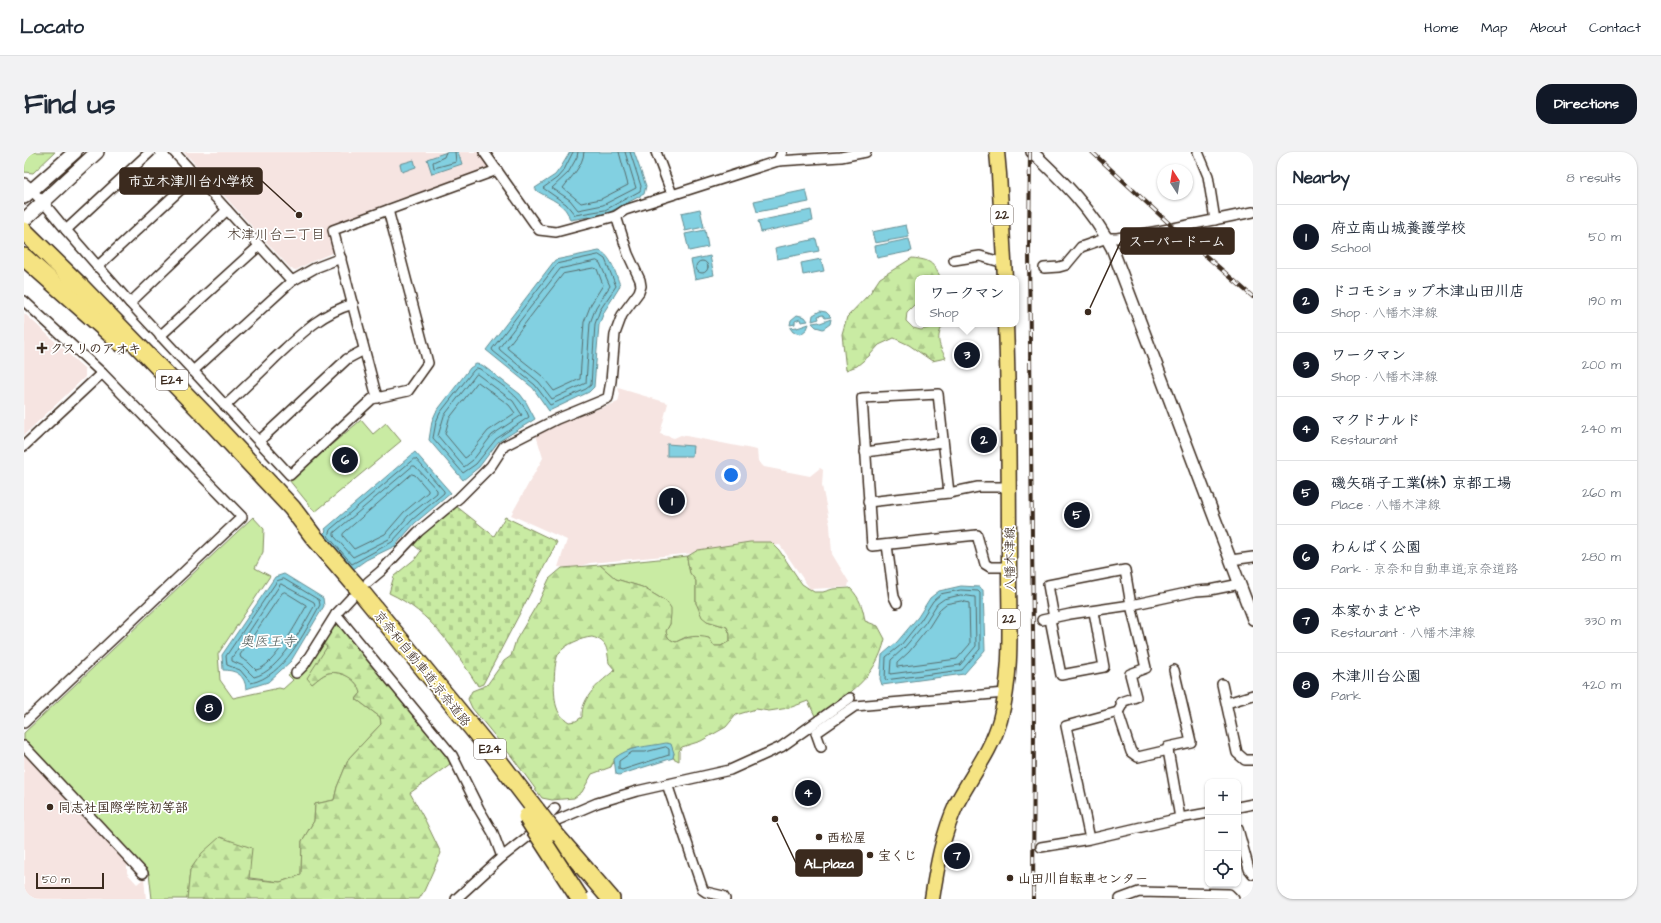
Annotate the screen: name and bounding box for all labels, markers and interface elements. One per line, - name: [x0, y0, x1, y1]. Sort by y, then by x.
- text: Locato: [20, 14, 84, 41]
- text: Home: [1424, 18, 1459, 38]
- text: Map: [1481, 18, 1507, 38]
- text: About: [1529, 18, 1567, 38]
- text: Contact: [1589, 18, 1641, 38]
- button: Directions: [1536, 84, 1637, 124]
- text: Find us: [24, 85, 115, 124]
- north arrow: [1157, 164, 1193, 200]
- text: Nearby: [1293, 166, 1350, 190]
- callout: 市立木津川台小学校: [120, 168, 262, 194]
- text: 8 results: [1566, 169, 1621, 187]
- text: 市立木津川台小学校: [128, 172, 254, 192]
- road number: 22: [991, 205, 1013, 225]
- text: 府立南山城養護学校: [1331, 218, 1466, 239]
- district label: 木津川台二丁目: [227, 225, 325, 245]
- callout: スーパードーム: [1121, 228, 1234, 254]
- text: 1: [1305, 228, 1307, 246]
- text: 50 m: [1588, 228, 1621, 246]
- text: スーパードーム: [1129, 232, 1225, 252]
- text: School: [1331, 239, 1371, 257]
- popup: [915, 275, 1019, 327]
- text: ドコモショップ木津山田川店: [1331, 281, 1525, 302]
- text: ワークマン: [929, 283, 1005, 304]
- text: 2: [1302, 292, 1310, 310]
- text: 190 m: [1588, 292, 1621, 310]
- text: Shop: [929, 304, 959, 322]
- text: Shop · 八幡木津線: [1331, 304, 1438, 322]
- place label: クスリのアオキ: [50, 340, 141, 358]
- pin: 3: [954, 340, 980, 370]
- marker: クスリのアオキ: [37, 343, 47, 353]
- text: ワークマン: [1331, 345, 1406, 366]
- text: 3: [1303, 356, 1309, 374]
- text: 200 m: [1582, 356, 1621, 374]
- text: Shop · 八幡木津線: [1331, 368, 1438, 386]
- road number: E24: [156, 370, 188, 390]
- text: マクドナルド: [1331, 410, 1420, 431]
- text: 4: [1302, 420, 1310, 438]
- text: 240 m: [1581, 420, 1621, 438]
- pin: 2: [971, 425, 997, 455]
- text: Restaurant: [1331, 431, 1398, 449]
- pin: 6: [332, 445, 358, 475]
- your location: [721, 465, 741, 485]
- text: 磯矢硝子工業(株) 京都工場: [1331, 473, 1512, 494]
- text: 5: [1301, 484, 1311, 502]
- text: 260 m: [1582, 484, 1621, 502]
- pin: 1: [659, 486, 685, 516]
- text: Place · 八幡木津線: [1331, 496, 1440, 514]
- pin: 5: [1064, 500, 1090, 530]
- street label: 八幡木津線: [1001, 526, 1019, 592]
- text: わんぱく公園: [1331, 537, 1421, 558]
- text: 6: [1302, 548, 1310, 566]
- text: 280 m: [1582, 548, 1621, 566]
- text: Park · 京奈和自動車道;京奈道路: [1331, 560, 1518, 578]
- text: 本家かまどや: [1331, 601, 1422, 622]
- street label: 京奈和自動車道;京奈道路: [370, 607, 475, 730]
- road number: 22: [998, 609, 1020, 629]
- text: 7: [1302, 612, 1310, 630]
- text: 330 m: [1584, 612, 1621, 630]
- text: Restaurant · 八幡木津線: [1331, 624, 1475, 642]
- water label: 奥医王寺: [240, 632, 298, 652]
- text: 木津川台公園: [1331, 666, 1421, 687]
- text: 8: [1302, 676, 1310, 694]
- text: 420 m: [1581, 676, 1621, 694]
- text: Park: [1331, 687, 1361, 705]
- pin: 8: [196, 693, 222, 723]
- road number: E24: [474, 739, 506, 759]
- pin: 4: [795, 778, 821, 808]
- map controls: [1205, 779, 1241, 887]
- button: +: [1205, 779, 1241, 815]
- place label: 同志社国際学院初等部: [58, 799, 188, 817]
- marker: 同志社国際学院初等部: [45, 802, 55, 812]
- button: −: [1205, 815, 1241, 851]
- place label: 西松屋: [827, 829, 866, 847]
- marker: 西松屋: [814, 832, 824, 842]
- pin: 7: [944, 841, 970, 871]
- place label: 宝くじ: [878, 847, 917, 865]
- callout: ALplaza: [796, 850, 862, 876]
- marker: 宝くじ: [865, 850, 875, 860]
- button: locate: [1205, 851, 1241, 887]
- text: ALplaza: [804, 854, 855, 874]
- place label: 山田川自転車センター: [1018, 870, 1148, 888]
- scale bar: [36, 871, 104, 890]
- text: 50 m: [42, 872, 70, 887]
- marker: 山田川自転車センター: [1005, 873, 1015, 883]

